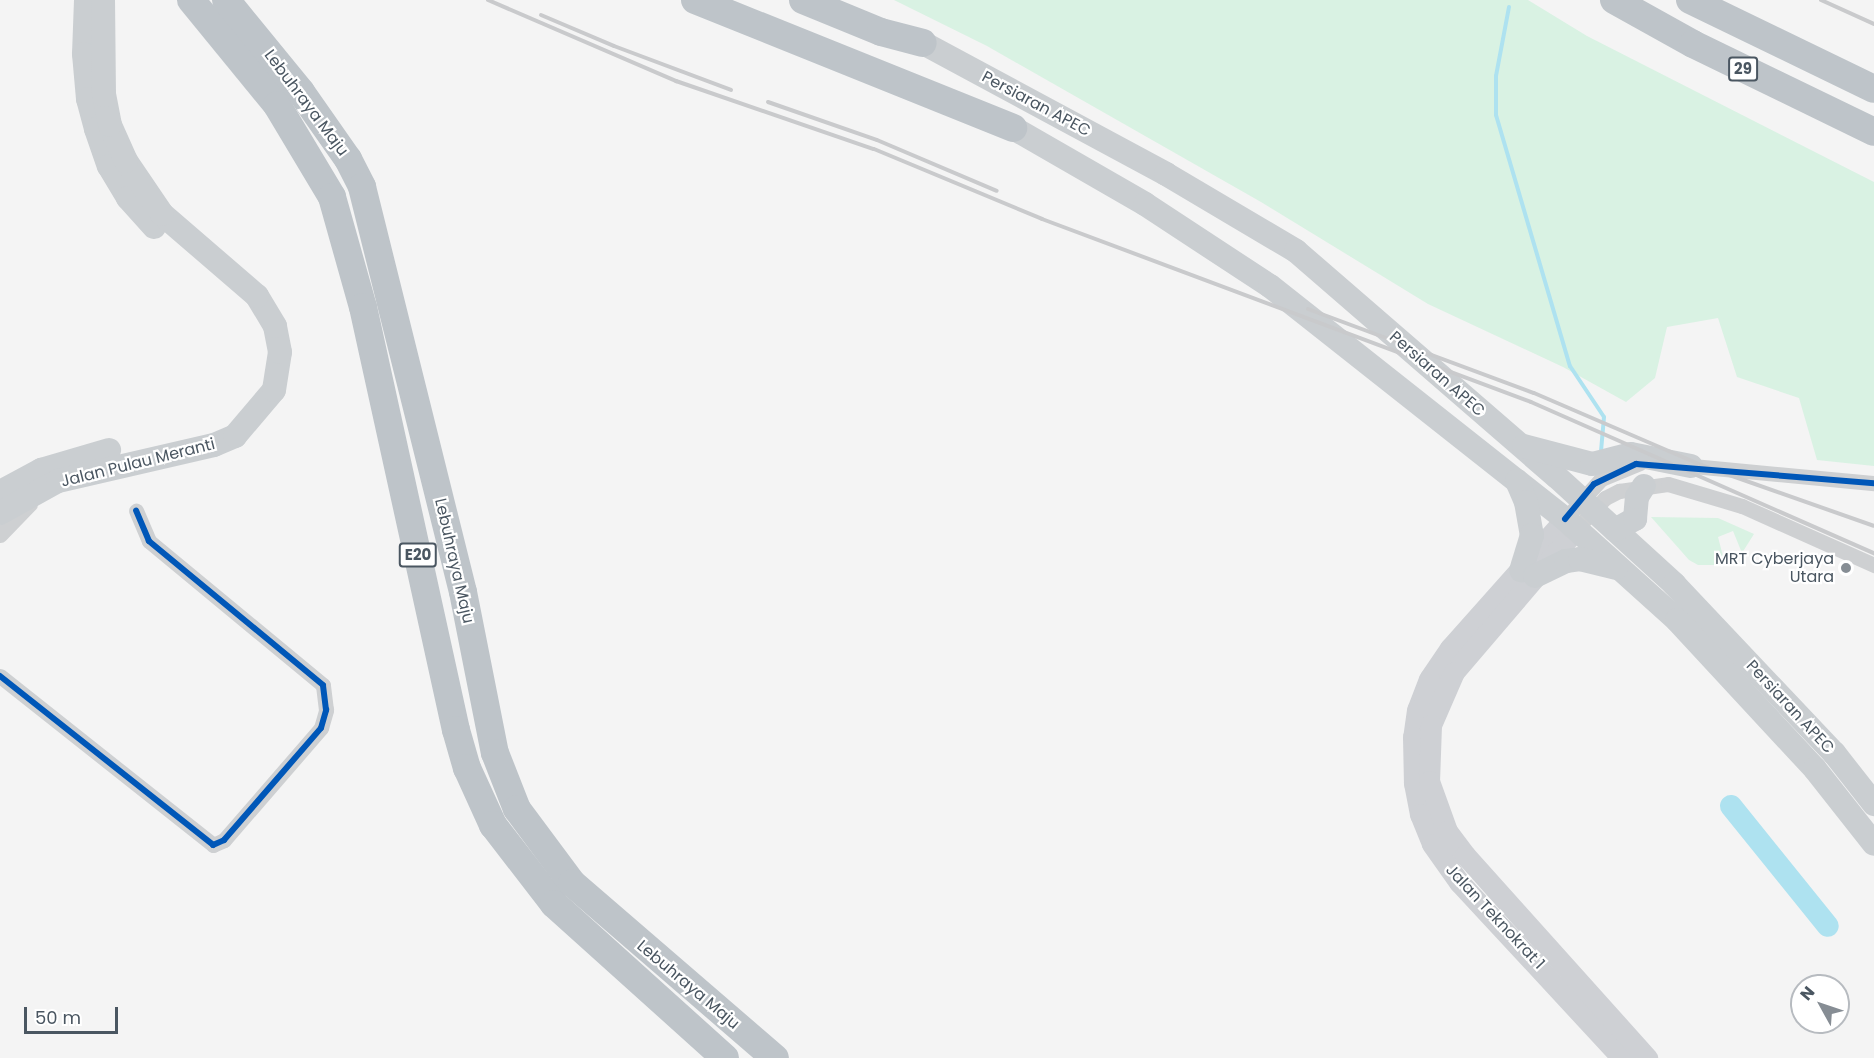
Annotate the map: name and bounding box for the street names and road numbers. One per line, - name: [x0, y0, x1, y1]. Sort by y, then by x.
- street label: Lebuhraya Maju: [260, 46, 352, 160]
- road number: 29: [1728, 57, 1758, 81]
- street label: Persiaran APEC: [978, 67, 1094, 141]
- street label: Persiaran APEC: [1385, 327, 1489, 421]
- street label: Jalan Pulau Meranti: [59, 435, 217, 491]
- street label: Lebuhraya Maju: [430, 497, 478, 625]
- road number: E20: [398, 543, 438, 567]
- street label: Persiaran APEC: [1742, 657, 1838, 757]
- street label: Jalan Teknokrat 1: [1442, 861, 1548, 973]
- street label: Lebuhraya Maju: [633, 937, 743, 1033]

